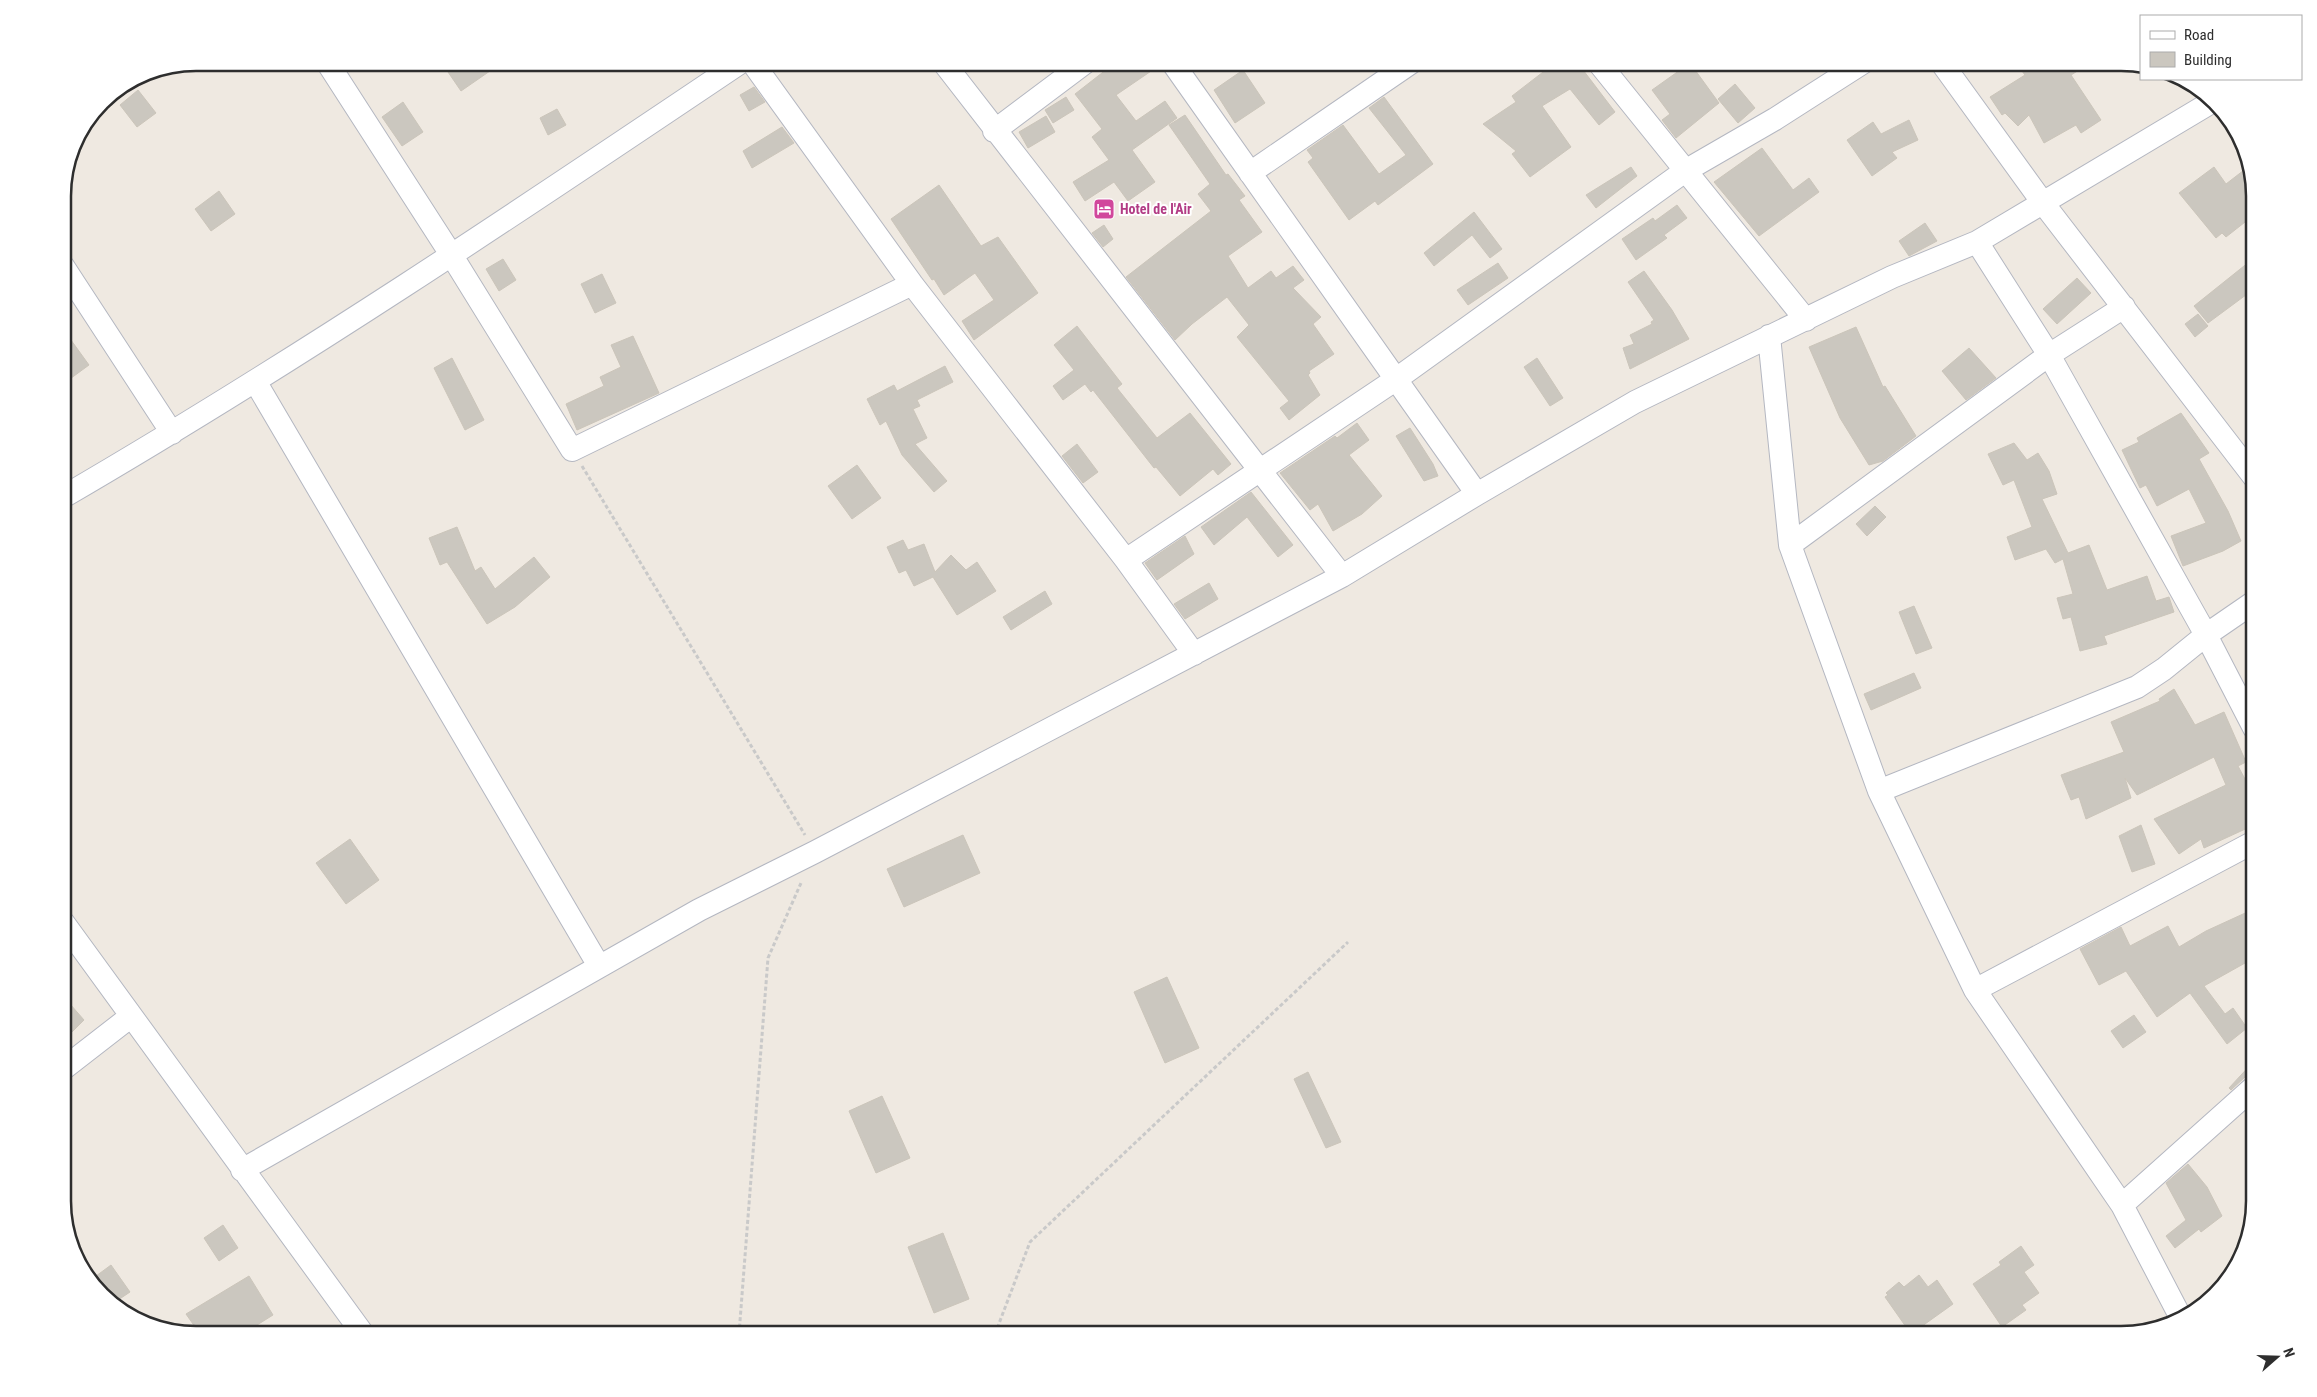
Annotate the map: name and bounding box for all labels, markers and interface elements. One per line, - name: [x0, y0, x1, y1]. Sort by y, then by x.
- legend: [2140, 15, 2302, 80]
- text: Road: [2184, 26, 2214, 44]
- text: Building: [2184, 51, 2232, 69]
- hotel icon: Hotel de l'Air: [1092, 197, 1116, 221]
- place label: Hotel de l'Air: [1120, 201, 1192, 217]
- north arrow: [2252, 1332, 2302, 1382]
- text: N: [2280, 1346, 2298, 1359]

